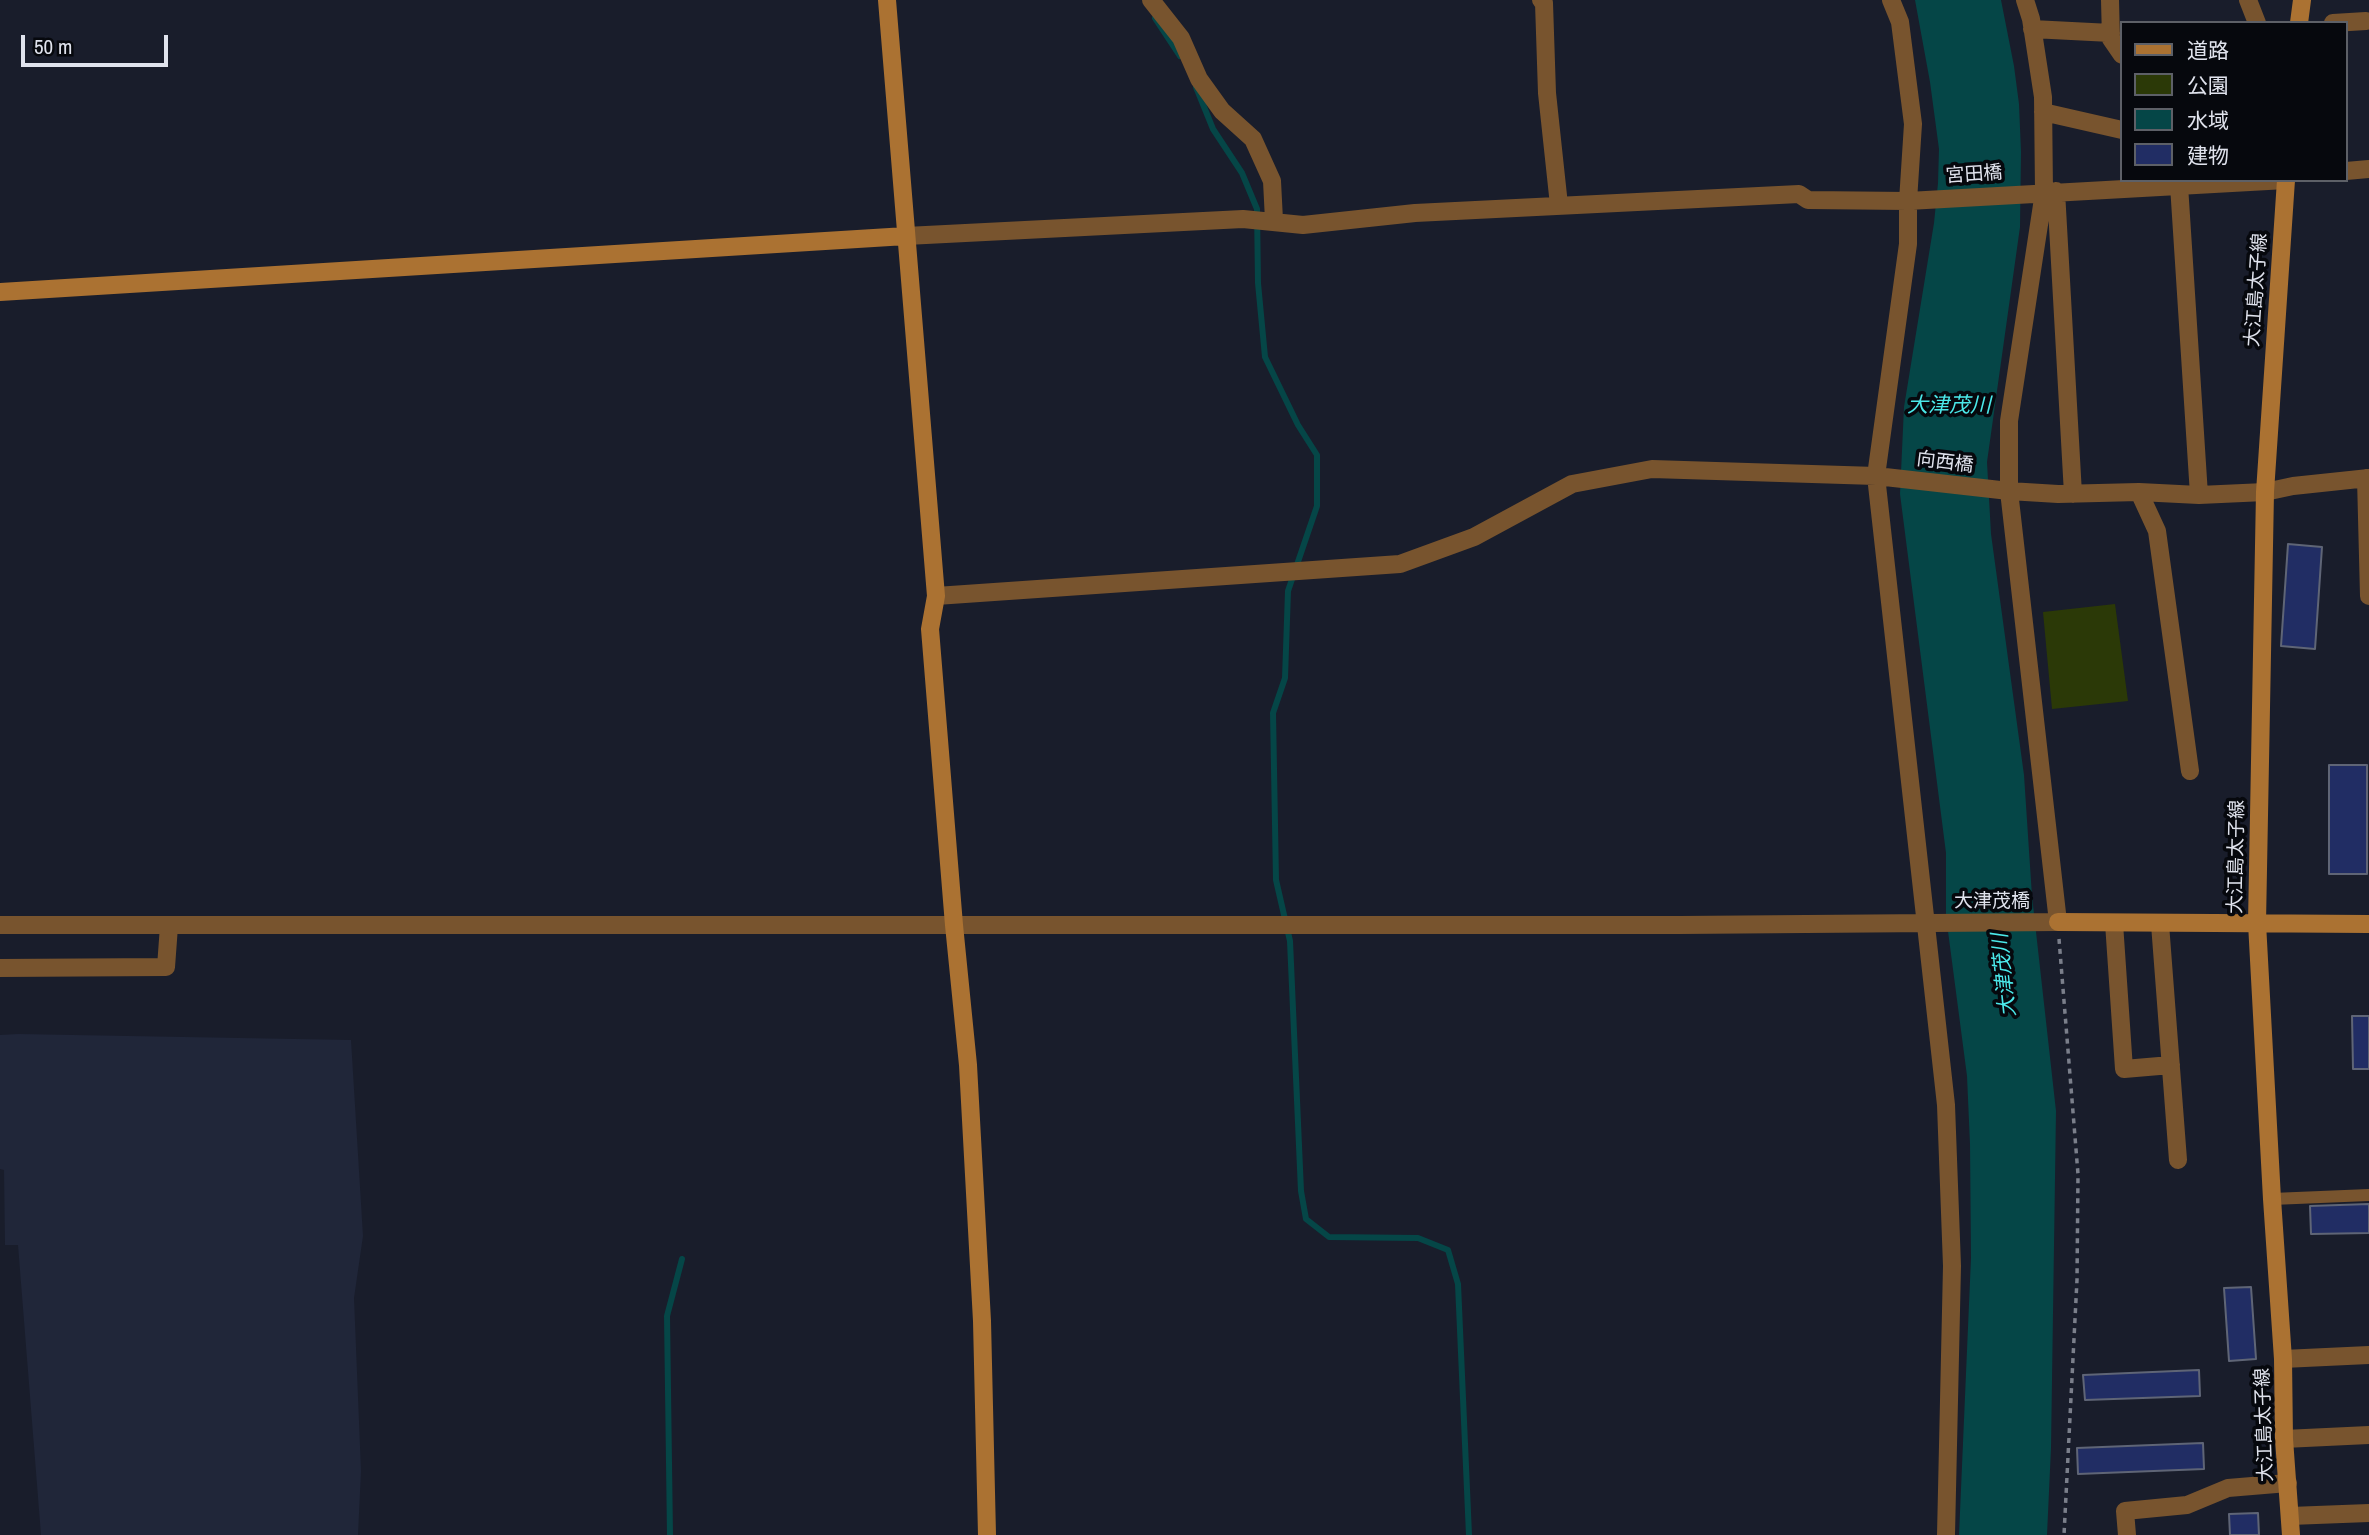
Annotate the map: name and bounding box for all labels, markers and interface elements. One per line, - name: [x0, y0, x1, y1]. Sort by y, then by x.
- scale bar: [24, 21, 172, 65]
- legend: [2120, 21, 2348, 182]
- text: 50 m: [34, 32, 72, 61]
- text: 道路: [2187, 36, 2229, 65]
- text: 公園: [2187, 71, 2229, 100]
- text: 水域: [2187, 106, 2229, 135]
- text: 建物: [2187, 141, 2229, 170]
- street label: 宮田橋: [1945, 162, 2003, 188]
- street label: 大江島太子線: [2242, 232, 2272, 348]
- water label: 大津茂川: [1907, 393, 1991, 419]
- street label: 向西橋: [1915, 448, 1975, 478]
- street label: 大江島太子線: [2225, 800, 2249, 914]
- street label: 大津茂橋: [1954, 891, 2030, 913]
- water label: 大津茂川: [1988, 932, 2022, 1018]
- street label: 大江島太子線: [2252, 1368, 2278, 1482]

